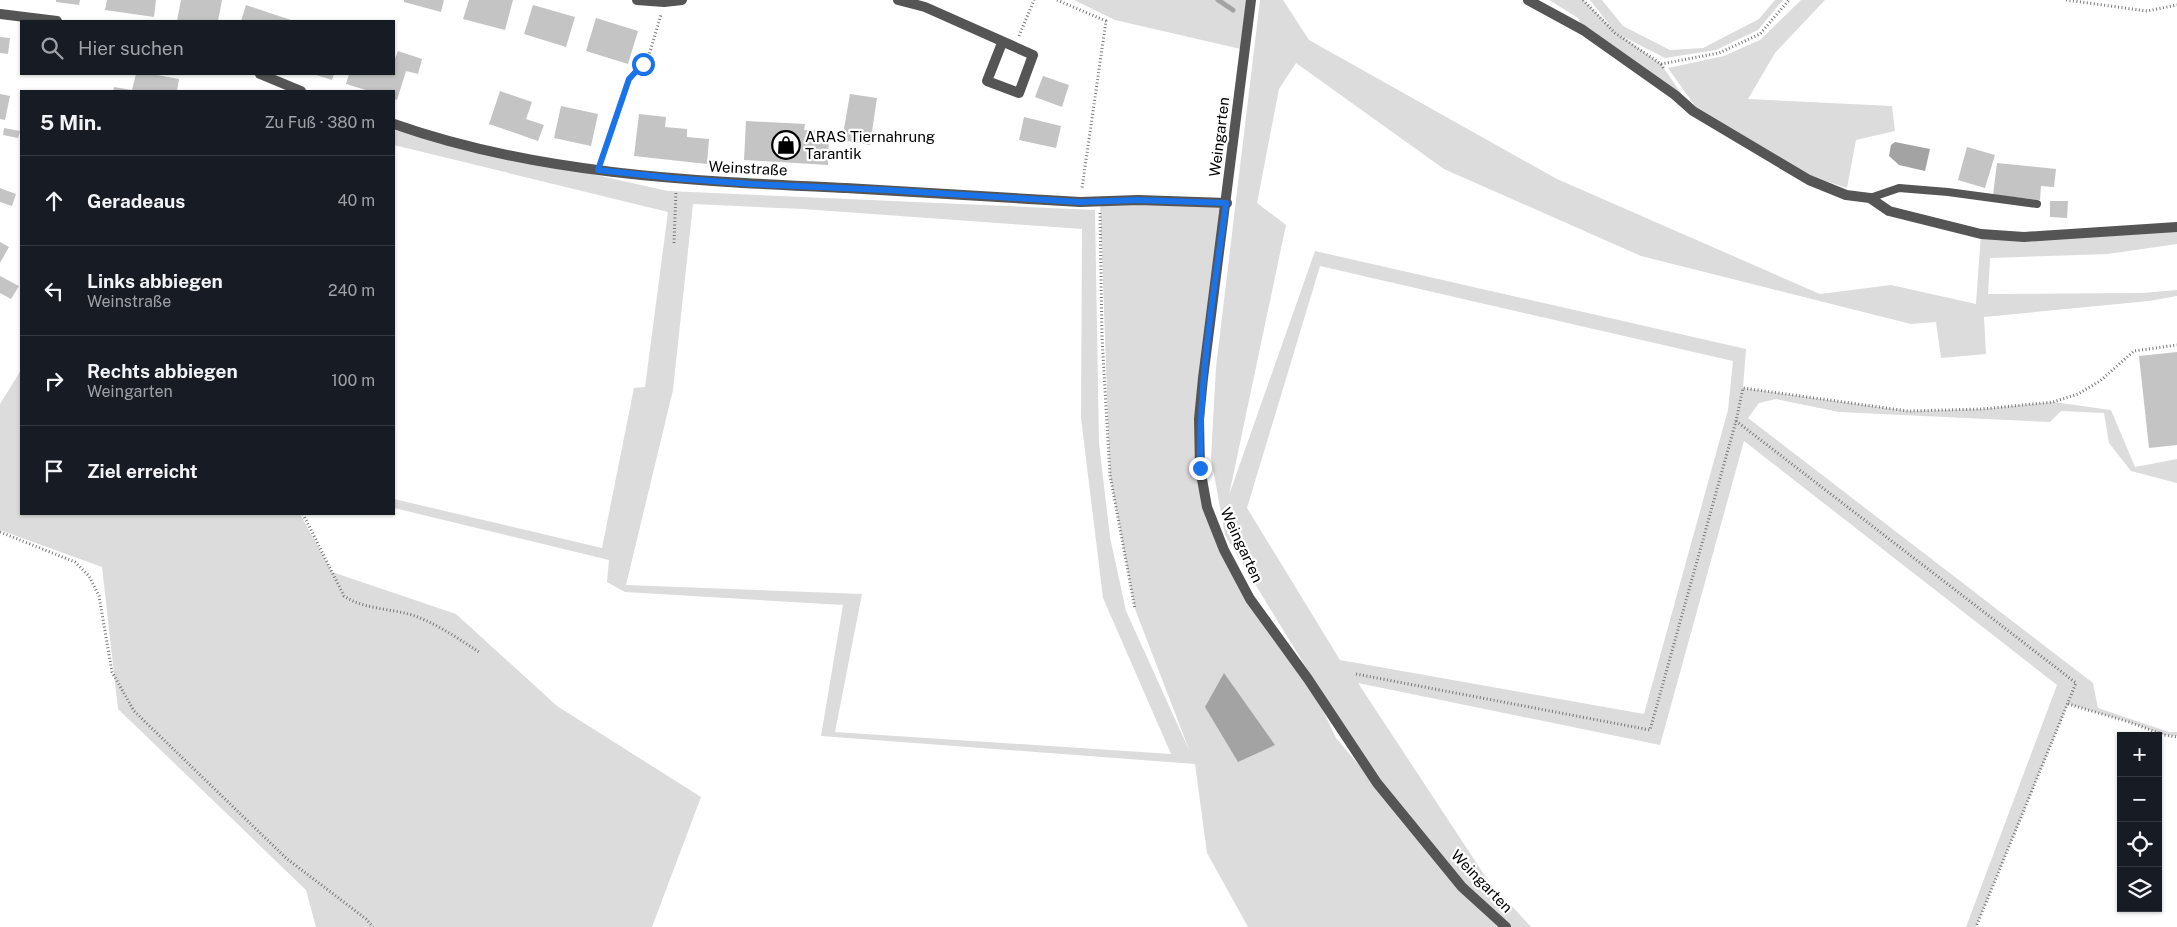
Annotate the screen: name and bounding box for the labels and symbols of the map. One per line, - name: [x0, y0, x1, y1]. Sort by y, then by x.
- route start: [632, 53, 655, 76]
- street label: Weingarten: [1206, 96, 1232, 178]
- place label: ARAS Tiernahrung Tarantik: [805, 128, 935, 162]
- shop icon: ARAS Tiernahrung Tarantik: [771, 130, 801, 160]
- street label: Weinstraße: [708, 157, 788, 179]
- route end: [1189, 457, 1212, 480]
- street label: Weingarten: [1217, 505, 1267, 585]
- street label: Weingarten: [1448, 846, 1516, 916]

